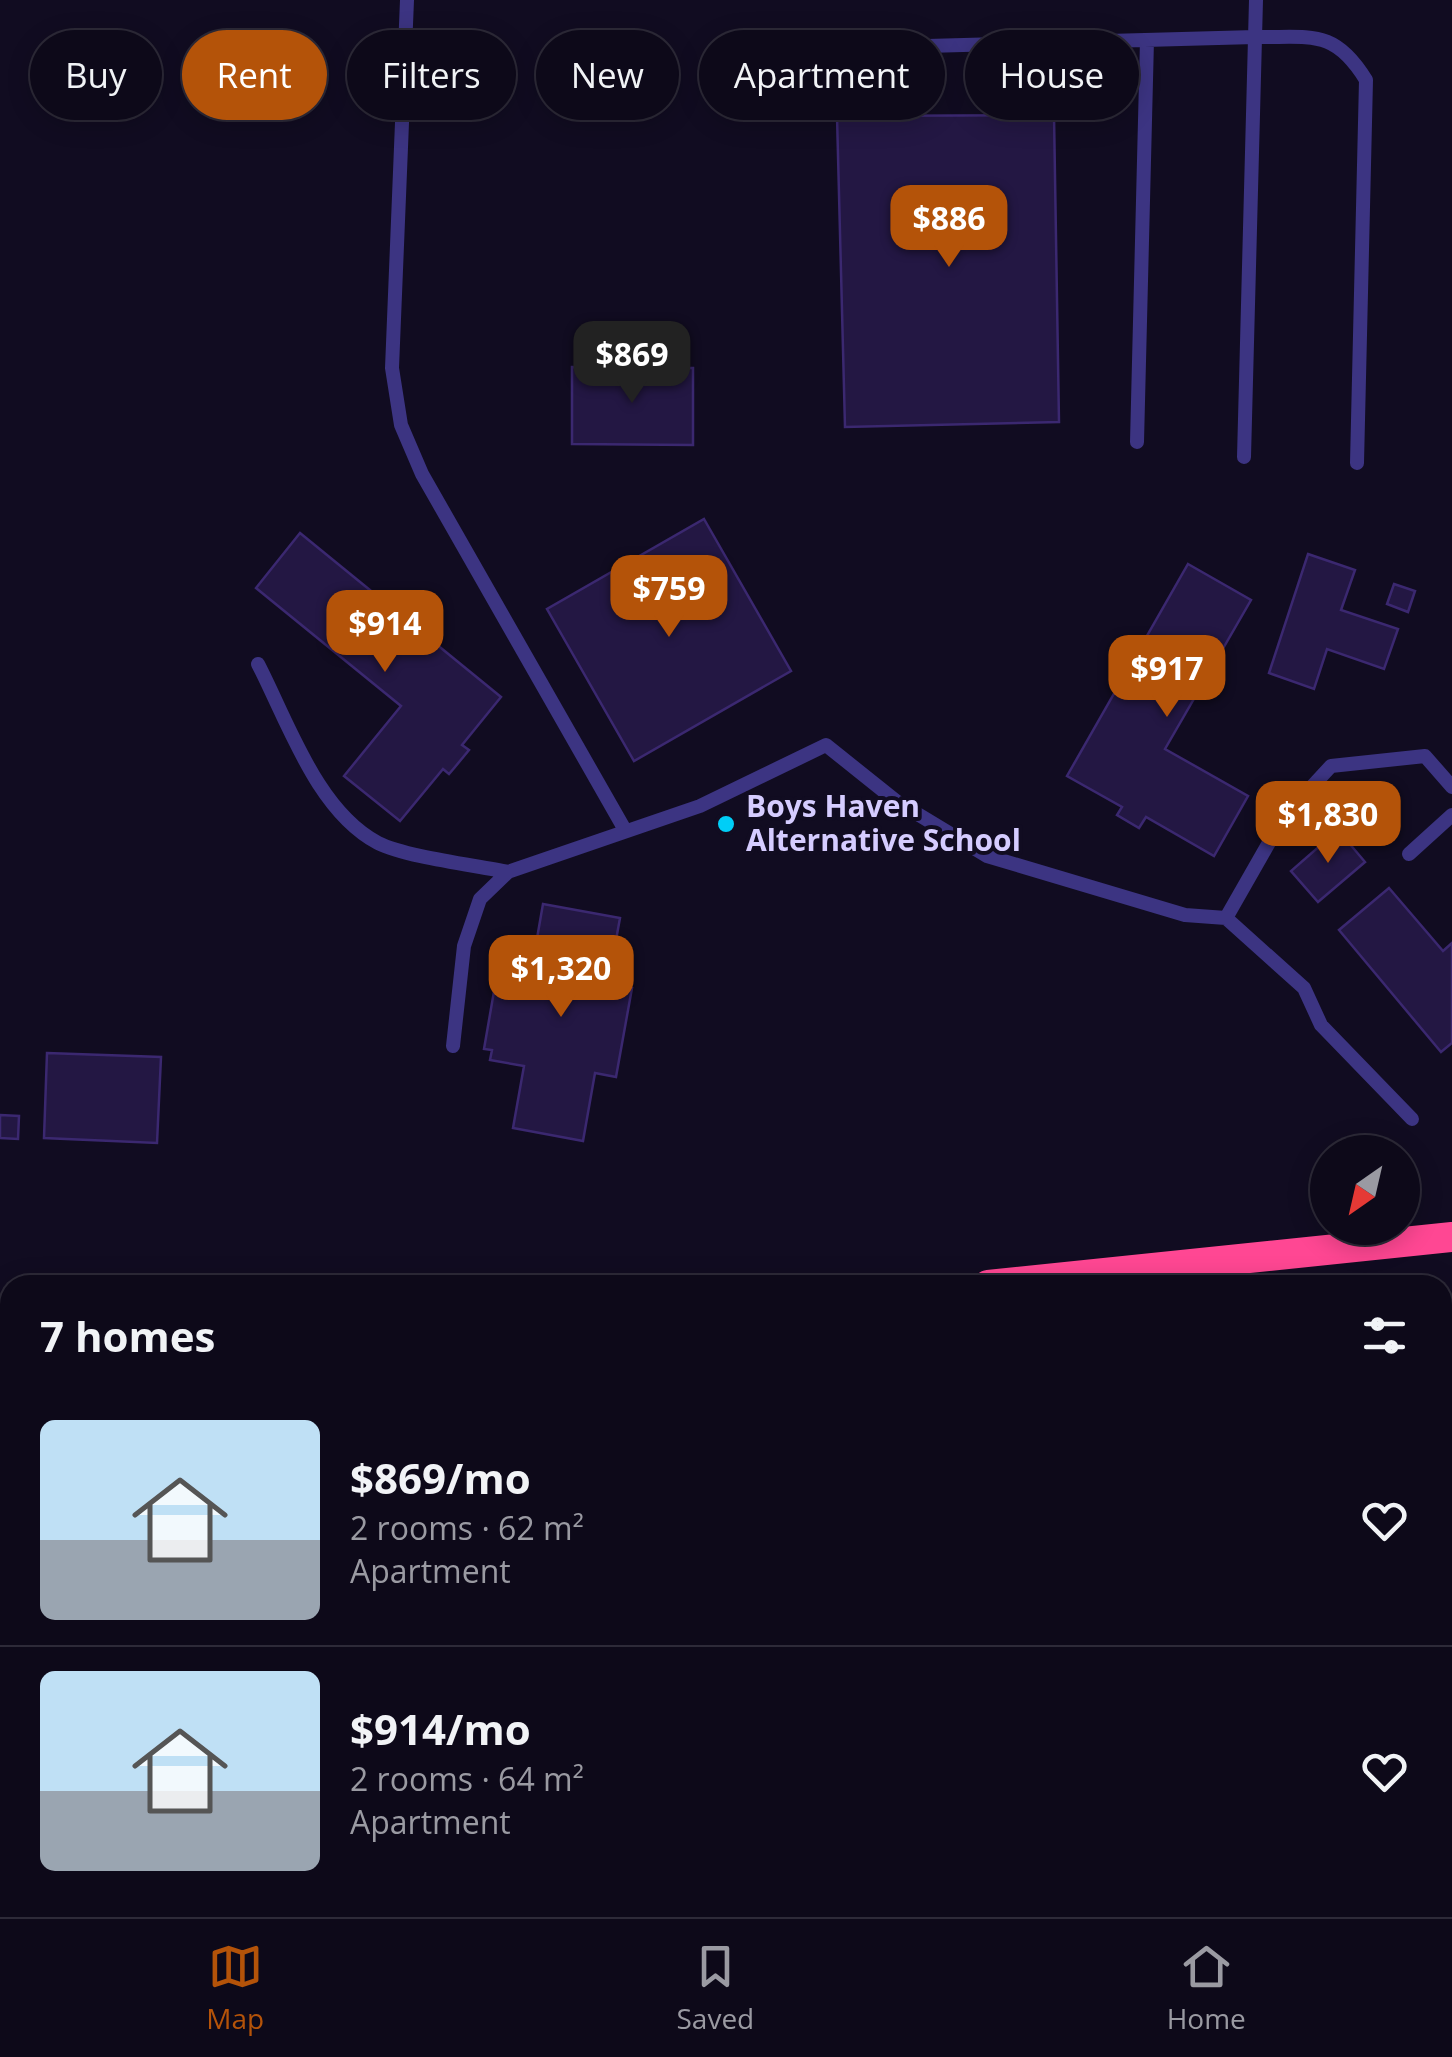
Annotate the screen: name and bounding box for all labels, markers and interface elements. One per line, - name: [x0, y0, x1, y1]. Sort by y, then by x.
- chip: Buy: [30, 30, 162, 120]
- chip: Rent: [182, 30, 327, 120]
- chip: Filters: [347, 30, 516, 120]
- chip: New: [536, 30, 679, 120]
- chip: Apartment: [699, 30, 945, 120]
- chip: House: [965, 30, 1139, 120]
- pin: $886: [890, 185, 1008, 270]
- text: $886: [912, 196, 986, 239]
- pin: $869: [573, 321, 691, 406]
- text: $869: [595, 332, 669, 375]
- pin: $759: [610, 555, 728, 640]
- text: $759: [632, 566, 706, 609]
- pin: $914: [326, 590, 444, 675]
- text: $914: [348, 601, 422, 644]
- pin: $917: [1108, 635, 1226, 720]
- text: $917: [1130, 646, 1204, 689]
- pin: $1,830: [1247, 781, 1409, 866]
- place label: Boys Haven Alternative School: [746, 785, 1021, 860]
- text: $1,830: [1278, 792, 1378, 835]
- marker: Boys Haven Alternative School: [715, 813, 737, 835]
- pin: $1,320: [480, 935, 642, 1020]
- text: $1,320: [511, 946, 611, 989]
- north arrow: [1310, 1135, 1420, 1245]
- map controls: [1310, 1135, 1420, 1245]
- text: 7 homes: [40, 1307, 215, 1364]
- icon: filters: [1357, 1308, 1412, 1363]
- text: $869/mo: [350, 1449, 531, 1506]
- icon: home: [120, 1460, 240, 1580]
- icon: heart: [1357, 1493, 1412, 1548]
- text: 2 rooms · 62 m²: [350, 1506, 584, 1549]
- text: Apartment: [350, 1549, 511, 1592]
- text: $914/mo: [350, 1700, 531, 1757]
- icon: home: [120, 1711, 240, 1831]
- icon: heart: [1357, 1744, 1412, 1799]
- text: 2 rooms · 64 m²: [350, 1757, 584, 1800]
- text: Apartment: [350, 1800, 511, 1843]
- tab: Map: [206, 1939, 264, 2037]
- tab: Saved: [676, 1939, 754, 2037]
- tab: Home: [1167, 1939, 1246, 2037]

